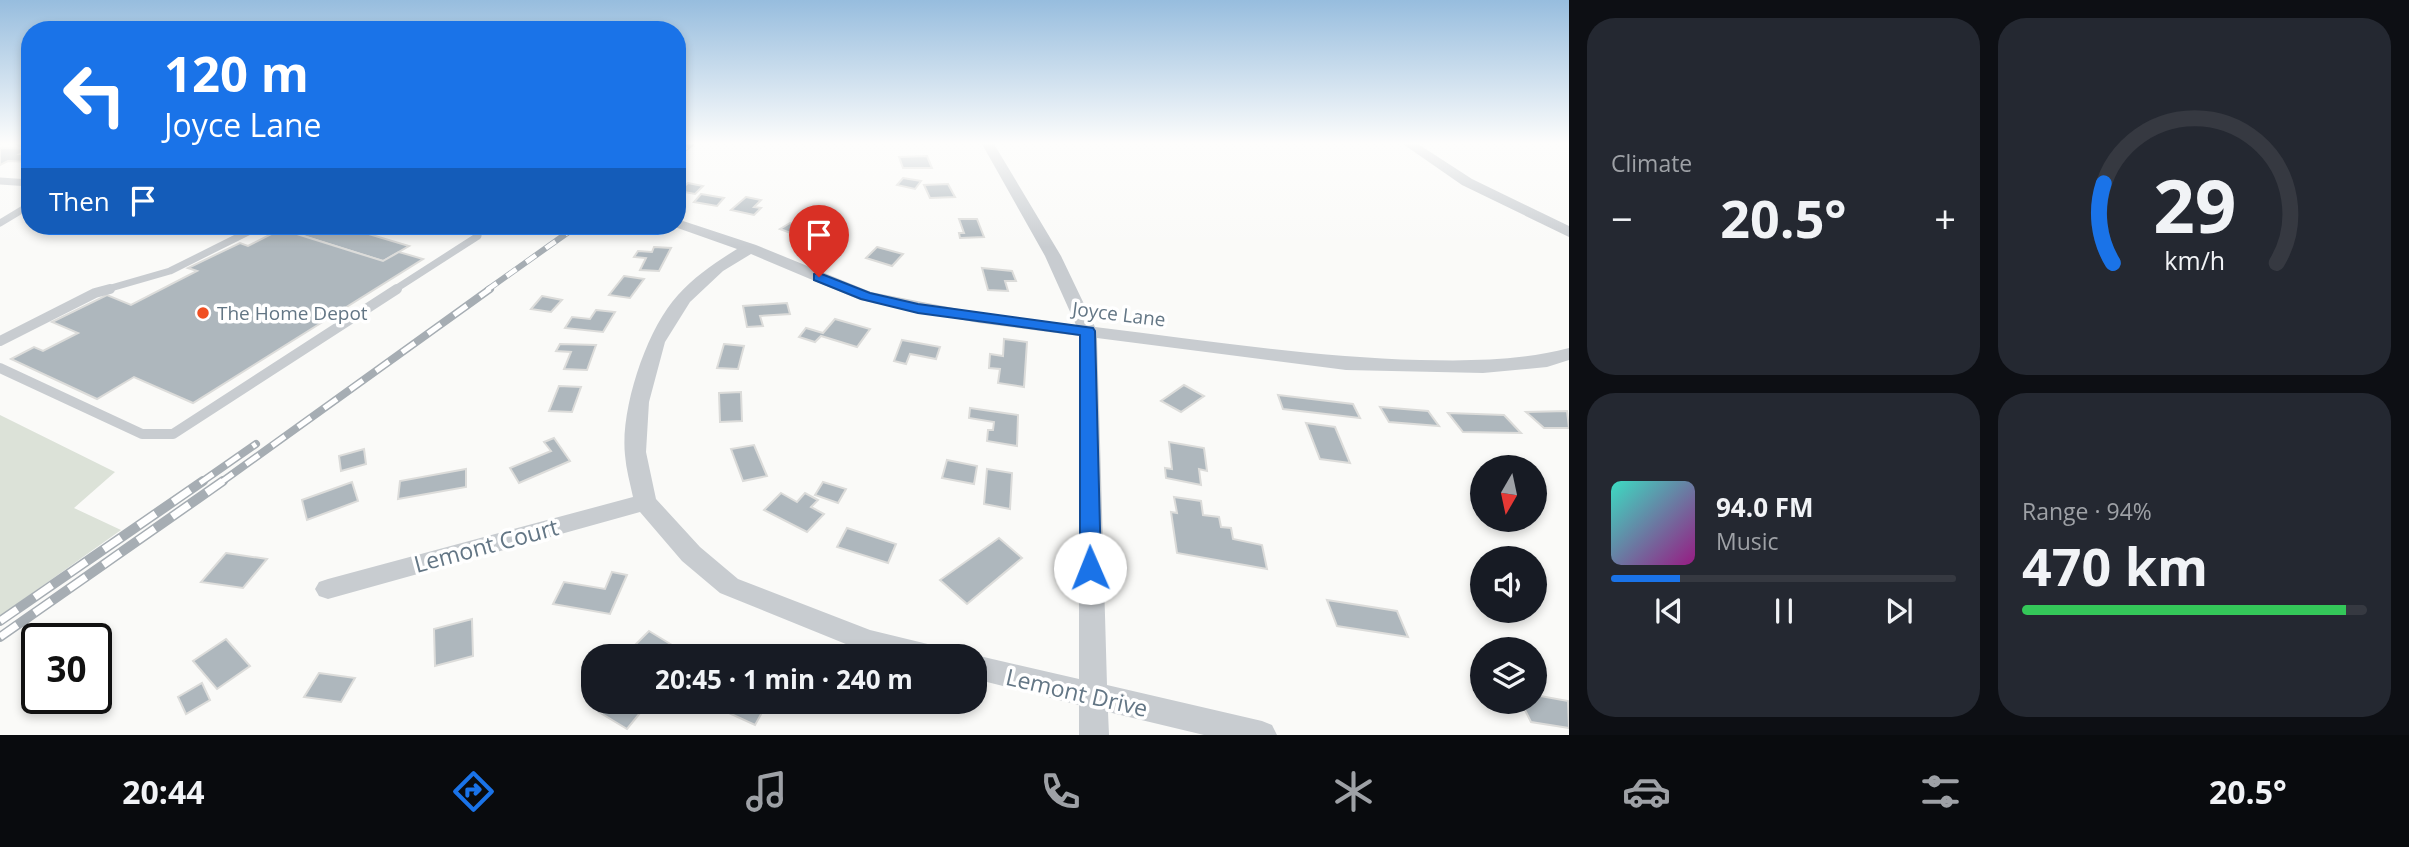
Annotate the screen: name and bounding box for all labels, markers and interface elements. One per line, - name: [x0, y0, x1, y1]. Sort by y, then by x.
- text: 120 m: [164, 40, 309, 106]
- icon: left: [49, 49, 140, 140]
- text: Joyce Lane: [164, 103, 322, 146]
- text: Climate: [1611, 147, 1692, 179]
- text: 29: [2153, 155, 2236, 254]
- icon: arrive: [124, 182, 162, 220]
- text: 20.5°: [1720, 182, 1847, 253]
- text: Then: [49, 183, 110, 219]
- text: −: [1611, 192, 1633, 244]
- text: +: [1934, 192, 1956, 244]
- pin: [789, 205, 849, 277]
- icon: arrive: [800, 216, 838, 254]
- text: km/h: [2164, 242, 2225, 276]
- street label: Joyce Lane: [1069, 295, 1167, 333]
- place label: The Home Depot: [217, 300, 368, 326]
- marker: The Home Depot: [195, 305, 211, 321]
- north arrow: [1470, 455, 1547, 532]
- map controls: [1470, 455, 1547, 714]
- text: 94.0 FM: [1716, 489, 1814, 525]
- text: Range · 94%: [2022, 495, 2152, 527]
- street label: Lemont Court: [410, 510, 562, 580]
- text: Music: [1716, 525, 1779, 557]
- text: 470 km: [2022, 530, 2208, 601]
- position arrow: [1053, 531, 1127, 605]
- button: sound: [1470, 546, 1547, 623]
- icon: previous: [1650, 592, 1688, 630]
- icon: pause: [1765, 592, 1803, 630]
- icon: next: [1880, 592, 1918, 630]
- speed limit sign: 30: [21, 623, 112, 714]
- button: layers: [1470, 637, 1547, 714]
- street label: Lemont Drive: [1003, 660, 1151, 724]
- text: 20:45 · 1 min · 240 m: [655, 661, 913, 697]
- icon: directions: [449, 767, 498, 816]
- icon: music: [742, 767, 791, 816]
- icon: phone: [1036, 767, 1085, 816]
- icon: climate: [1329, 767, 1378, 816]
- icon: car: [1622, 767, 1671, 816]
- icon: filters: [1916, 767, 1965, 816]
- text: 20:44: [122, 770, 204, 813]
- text: 20.5°: [2209, 770, 2287, 813]

